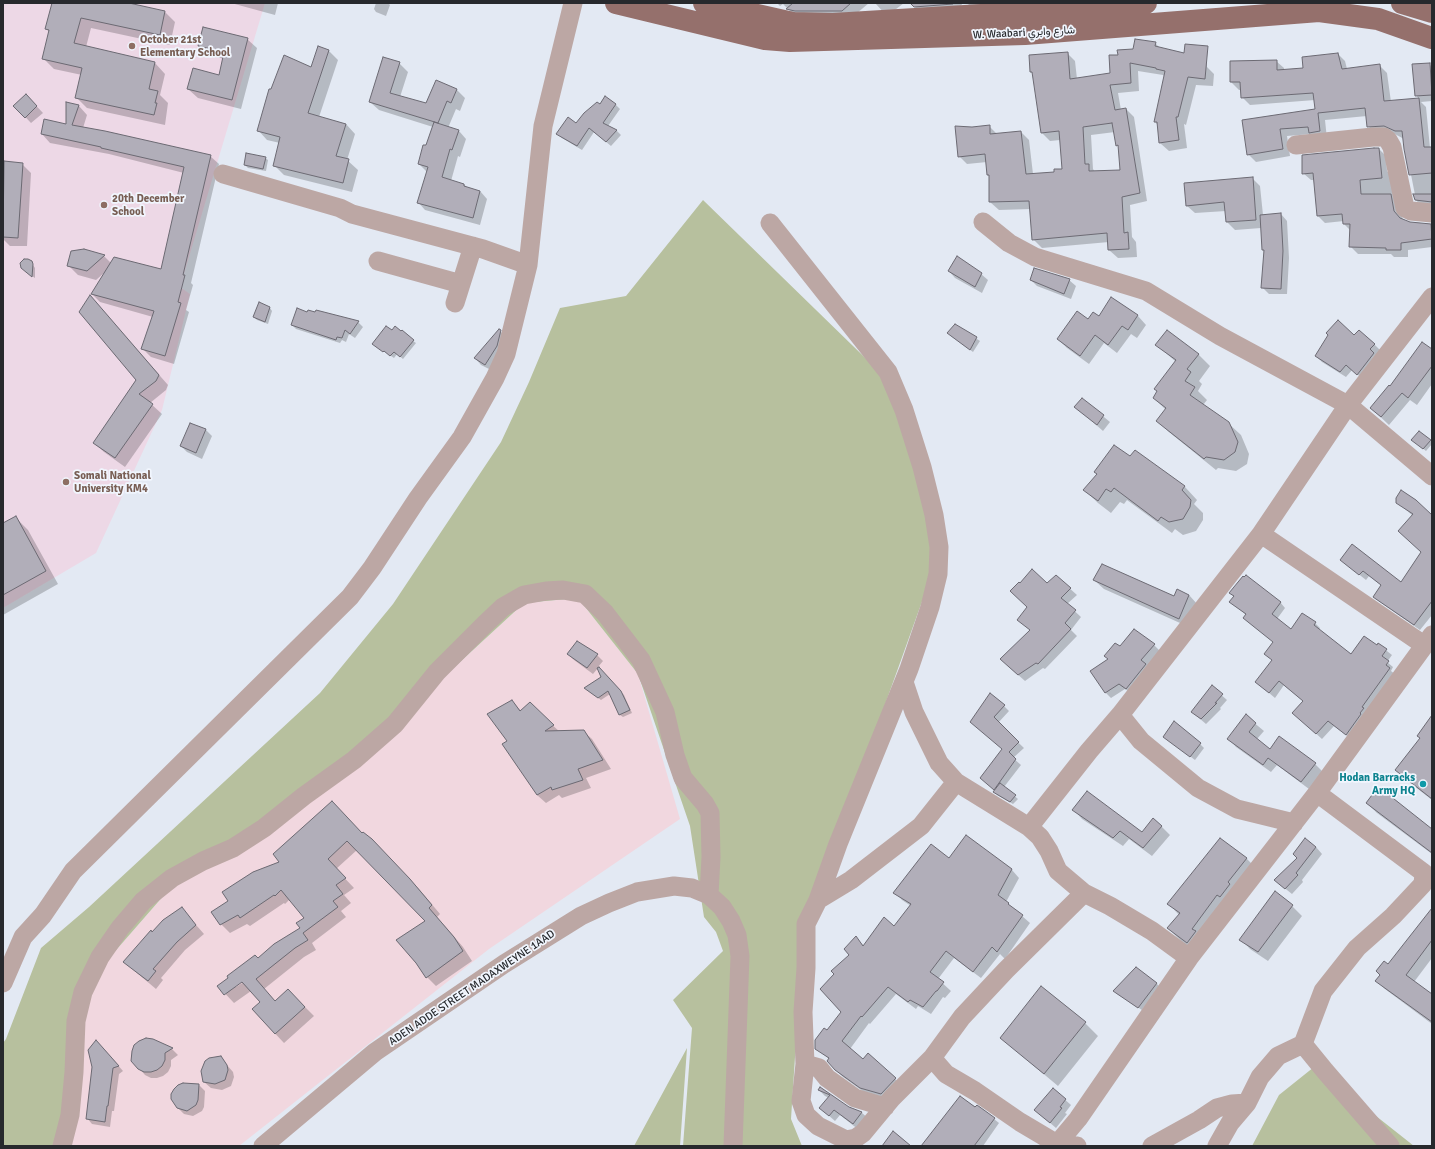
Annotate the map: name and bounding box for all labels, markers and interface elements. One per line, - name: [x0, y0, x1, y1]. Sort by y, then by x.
- street label: W. Waabari شارع وابري: [973, 24, 1075, 42]
- place label: October 21st Elementary School: [140, 33, 230, 59]
- marker: October 21st Elementary School: [127, 41, 137, 51]
- place label: 20th December School: [112, 192, 184, 218]
- marker: 20th December School: [99, 200, 109, 210]
- place label: Somali National University KM4: [74, 469, 151, 495]
- marker: Somali National University KM4: [61, 477, 71, 487]
- place label: Hodan Barracks Army HQ: [1339, 771, 1415, 797]
- marker: Hodan Barracks Army HQ: [1418, 779, 1428, 789]
- street label: ADEN ADDE STREET MADAXWEYNE 1AAD: [387, 927, 557, 1049]

